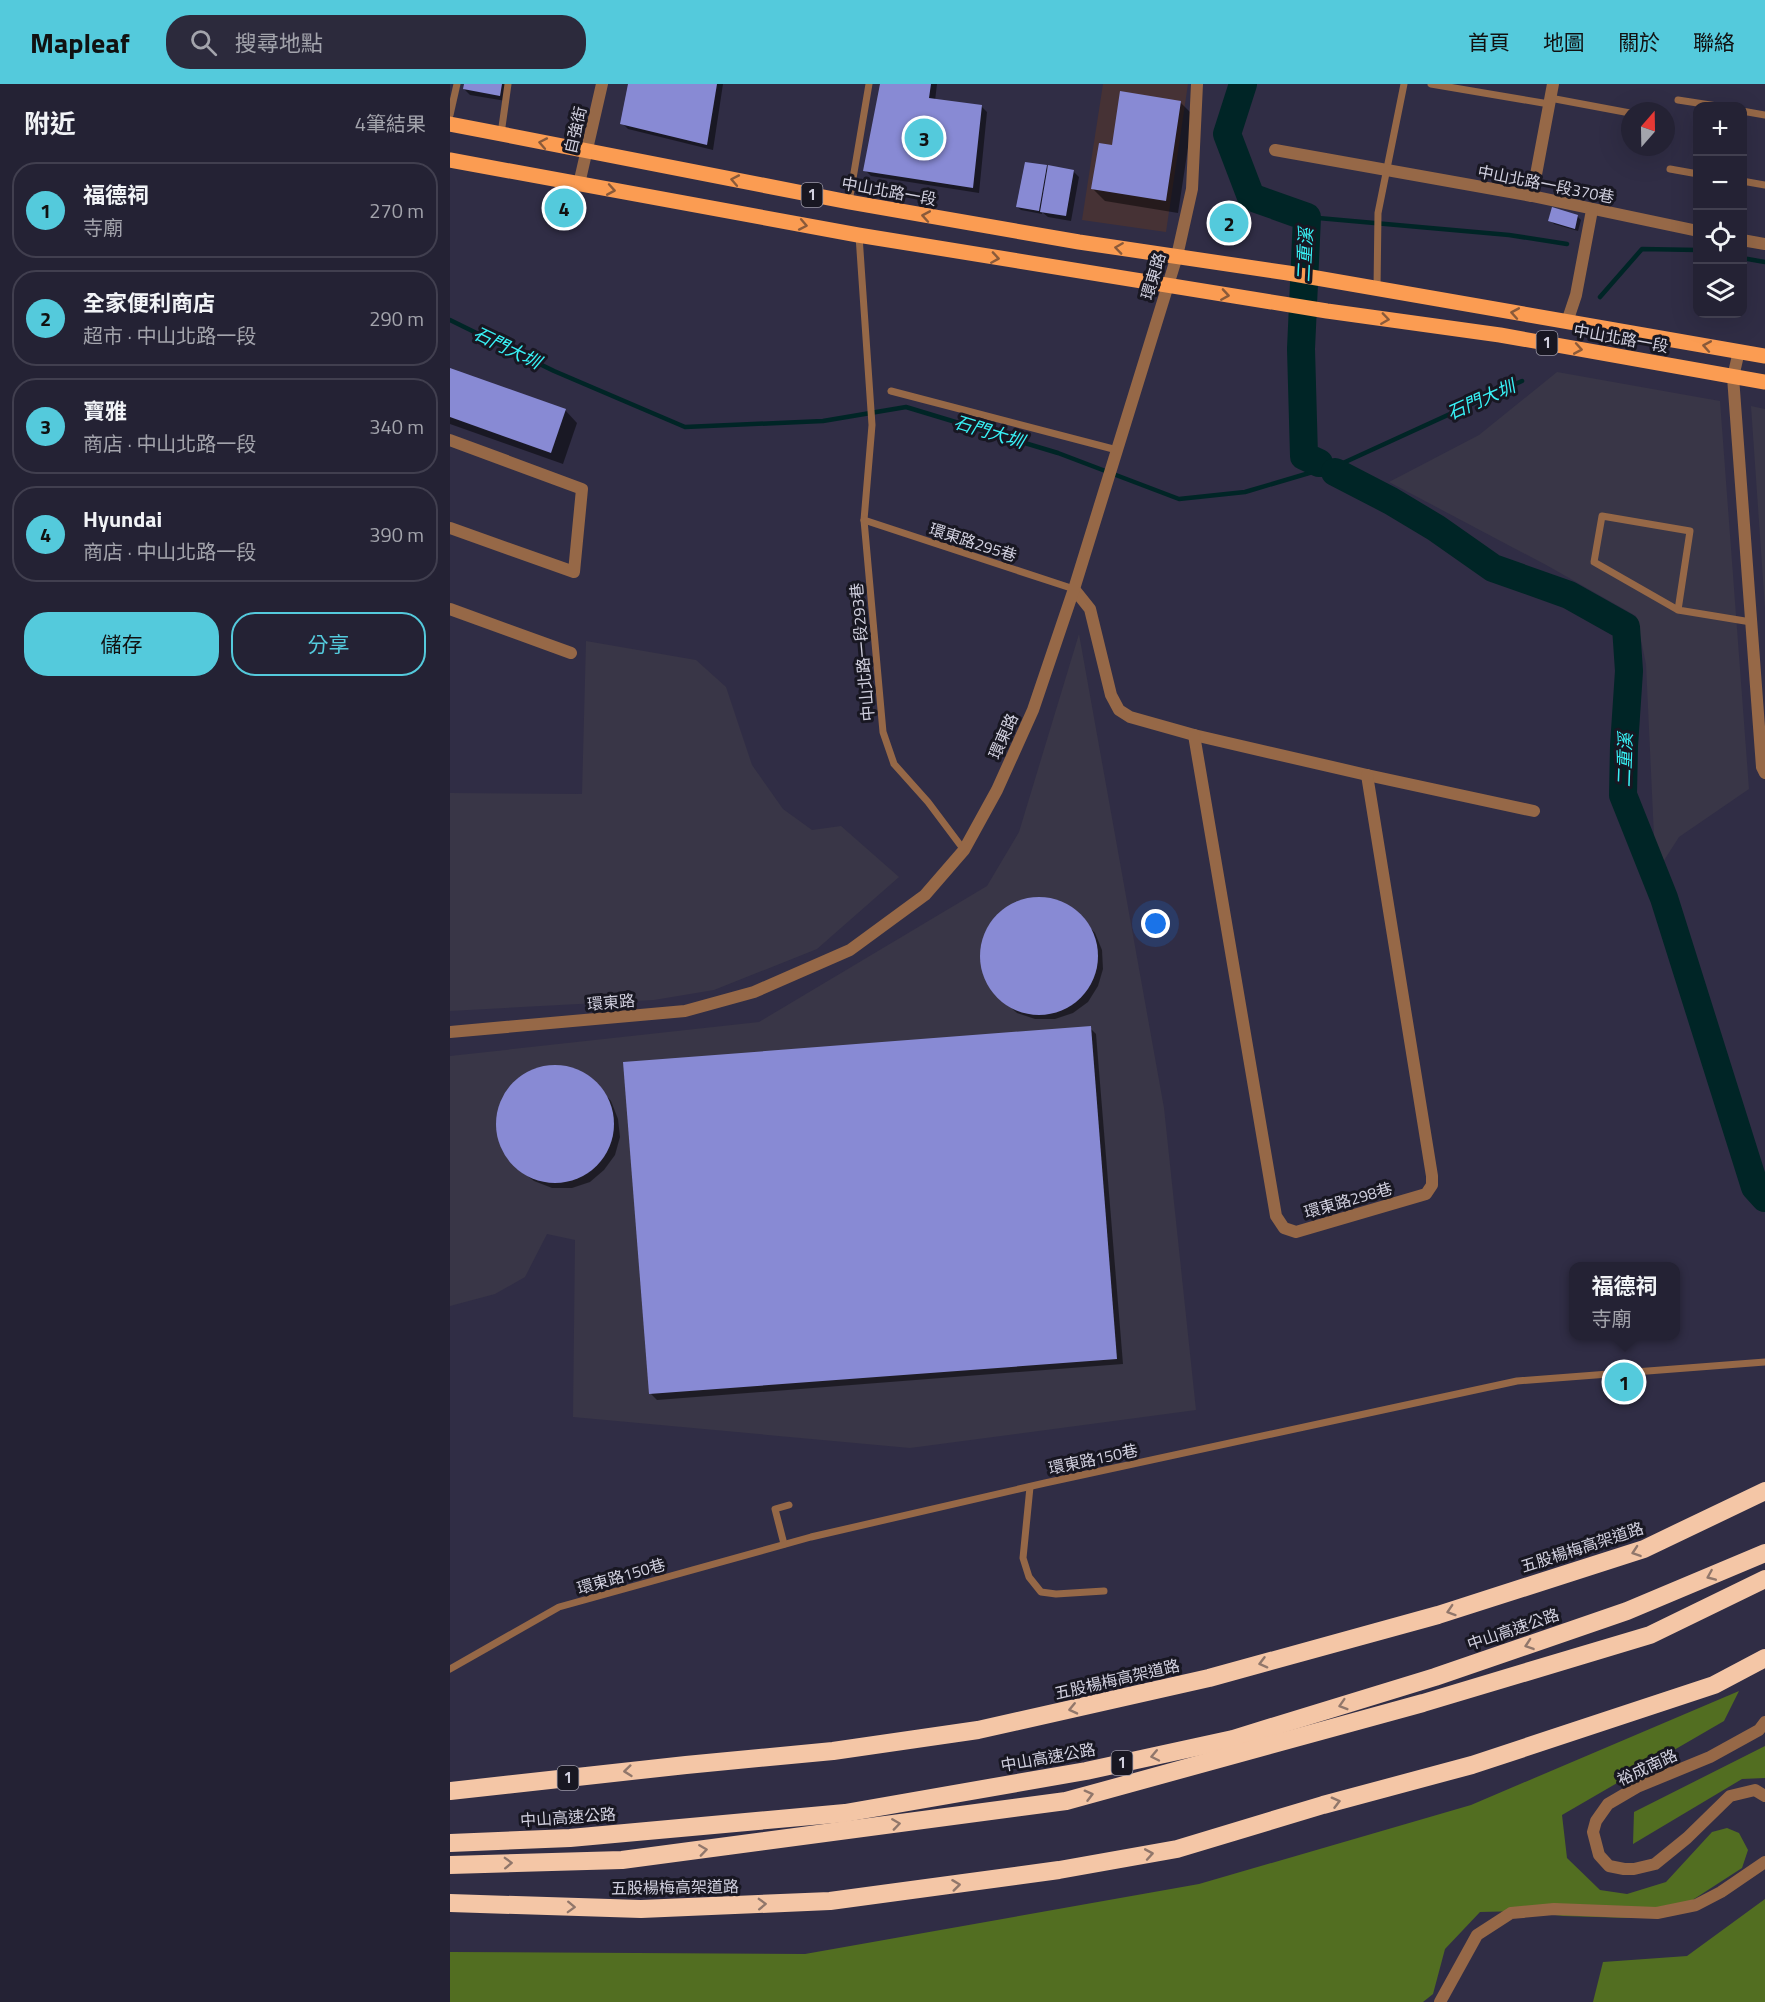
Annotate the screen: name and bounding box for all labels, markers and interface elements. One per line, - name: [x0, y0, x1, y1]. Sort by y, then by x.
- search box: [166, 15, 586, 69]
- text: Mapleaf: [30, 21, 130, 64]
- icon: search: [187, 26, 220, 59]
- text: 搜尋地點: [235, 26, 323, 60]
- text: 首頁: [1468, 26, 1510, 58]
- text: 地圖: [1543, 26, 1585, 58]
- text: 關於: [1618, 26, 1660, 58]
- text: 聯絡: [1693, 26, 1735, 58]
- north arrow: [1621, 102, 1675, 156]
- map controls: [1693, 102, 1747, 318]
- button: +: [1693, 102, 1747, 156]
- text: 附近: [24, 104, 76, 143]
- street label: 自強街: [558, 104, 592, 156]
- text: 4筆結果: [355, 108, 426, 139]
- pin: 3: [904, 116, 944, 160]
- one-way arrow: [538, 137, 548, 150]
- button: −: [1693, 156, 1747, 210]
- street label: 中山北路一段370巷: [1476, 159, 1616, 209]
- street label: 中山北路一段: [840, 171, 938, 211]
- one-way arrow: [730, 174, 740, 187]
- text: 福德祠: [83, 178, 149, 212]
- one-way arrow: [605, 183, 615, 196]
- road number: 1: [802, 183, 822, 207]
- pin: 4: [544, 186, 584, 230]
- text: 1: [40, 195, 51, 226]
- text: 270 m: [369, 195, 424, 226]
- pin: 2: [1210, 200, 1248, 246]
- one-way arrow: [922, 210, 931, 222]
- button: locate: [1693, 210, 1747, 264]
- text: 寺廟: [83, 212, 123, 243]
- one-way arrow: [797, 218, 807, 231]
- water label: 二重溪: [1290, 224, 1320, 283]
- one-way arrow: [1114, 243, 1123, 255]
- street label: 環東路: [1135, 250, 1171, 302]
- one-way arrow: [990, 251, 999, 263]
- button: layers: [1693, 264, 1747, 318]
- text: 全家便利商店: [83, 286, 215, 320]
- one-way arrow: [1221, 288, 1230, 300]
- text: 2: [40, 303, 51, 334]
- text: 290 m: [369, 303, 424, 334]
- one-way arrow: [1510, 307, 1520, 320]
- one-way arrow: [1381, 312, 1390, 324]
- street label: 中山北路一段: [1572, 318, 1670, 358]
- text: 超市 · 中山北路一段: [83, 320, 256, 351]
- water label: 石門大圳: [469, 320, 548, 377]
- road number: 1: [1536, 331, 1558, 355]
- one-way arrow: [1703, 340, 1712, 352]
- one-way arrow: [1572, 342, 1582, 355]
- water label: 石門大圳: [1442, 371, 1522, 427]
- text: 寶雅: [83, 394, 127, 428]
- water label: 石門大圳: [951, 408, 1030, 456]
- text: 3: [40, 411, 51, 442]
- text: 340 m: [369, 411, 424, 442]
- text: 商店 · 中山北路一段: [83, 428, 256, 459]
- text: Hyundai: [83, 502, 162, 536]
- street label: 環東路295巷: [926, 517, 1020, 567]
- text: 4: [40, 519, 51, 550]
- text: 390 m: [369, 519, 424, 550]
- text: 商店 · 中山北路一段: [83, 536, 256, 567]
- street label: 中山北路一段293巷: [844, 582, 880, 722]
- button: 儲存: [24, 612, 219, 676]
- button: 分享: [231, 612, 426, 676]
- street label: 環東路: [982, 709, 1024, 763]
- water label: 二重溪: [1610, 730, 1639, 787]
- your location: [1141, 909, 1170, 938]
- street label: 環東路: [586, 988, 636, 1016]
- street label: 環東路298巷: [1301, 1176, 1395, 1224]
- popup: [1569, 1262, 1680, 1340]
- text: 福德祠: [1591, 1269, 1658, 1303]
- text: 寺廟: [1591, 1303, 1631, 1334]
- pin: 1: [1604, 1360, 1644, 1404]
- street label: 環東路150巷: [1046, 1438, 1140, 1480]
- street label: 五股楊梅高架道路: [1517, 1516, 1647, 1578]
- one-way arrow: [1631, 1544, 1642, 1557]
- street label: 環東路150巷: [574, 1552, 668, 1600]
- one-way arrow: [1706, 1569, 1717, 1581]
- street label: 中山高速公路: [1464, 1602, 1562, 1656]
- one-way arrow: [1446, 1604, 1457, 1616]
- one-way arrow: [1524, 1637, 1535, 1650]
- street label: 五股楊梅高架道路: [1052, 1653, 1182, 1705]
- one-way arrow: [1258, 1656, 1268, 1669]
- one-way arrow: [1338, 1698, 1349, 1710]
- one-way arrow: [1068, 1701, 1078, 1714]
- street label: 中山高速公路: [999, 1737, 1097, 1777]
- street label: 裕成南路: [1613, 1743, 1681, 1791]
- one-way arrow: [1150, 1749, 1160, 1762]
- road number: 1: [1112, 1751, 1132, 1775]
- one-way arrow: [623, 1764, 632, 1777]
- road number: 1: [558, 1766, 578, 1790]
- one-way arrow: [1083, 1790, 1094, 1802]
- one-way arrow: [1331, 1796, 1341, 1809]
- street label: 中山高速公路: [519, 1802, 617, 1832]
- one-way arrow: [891, 1818, 901, 1830]
- one-way arrow: [698, 1844, 707, 1856]
- one-way arrow: [1143, 1848, 1153, 1861]
- one-way arrow: [504, 1857, 513, 1870]
- street label: 五股楊梅高架道路: [611, 1874, 739, 1900]
- one-way arrow: [952, 1880, 961, 1892]
- one-way arrow: [758, 1897, 767, 1910]
- one-way arrow: [567, 1900, 576, 1913]

